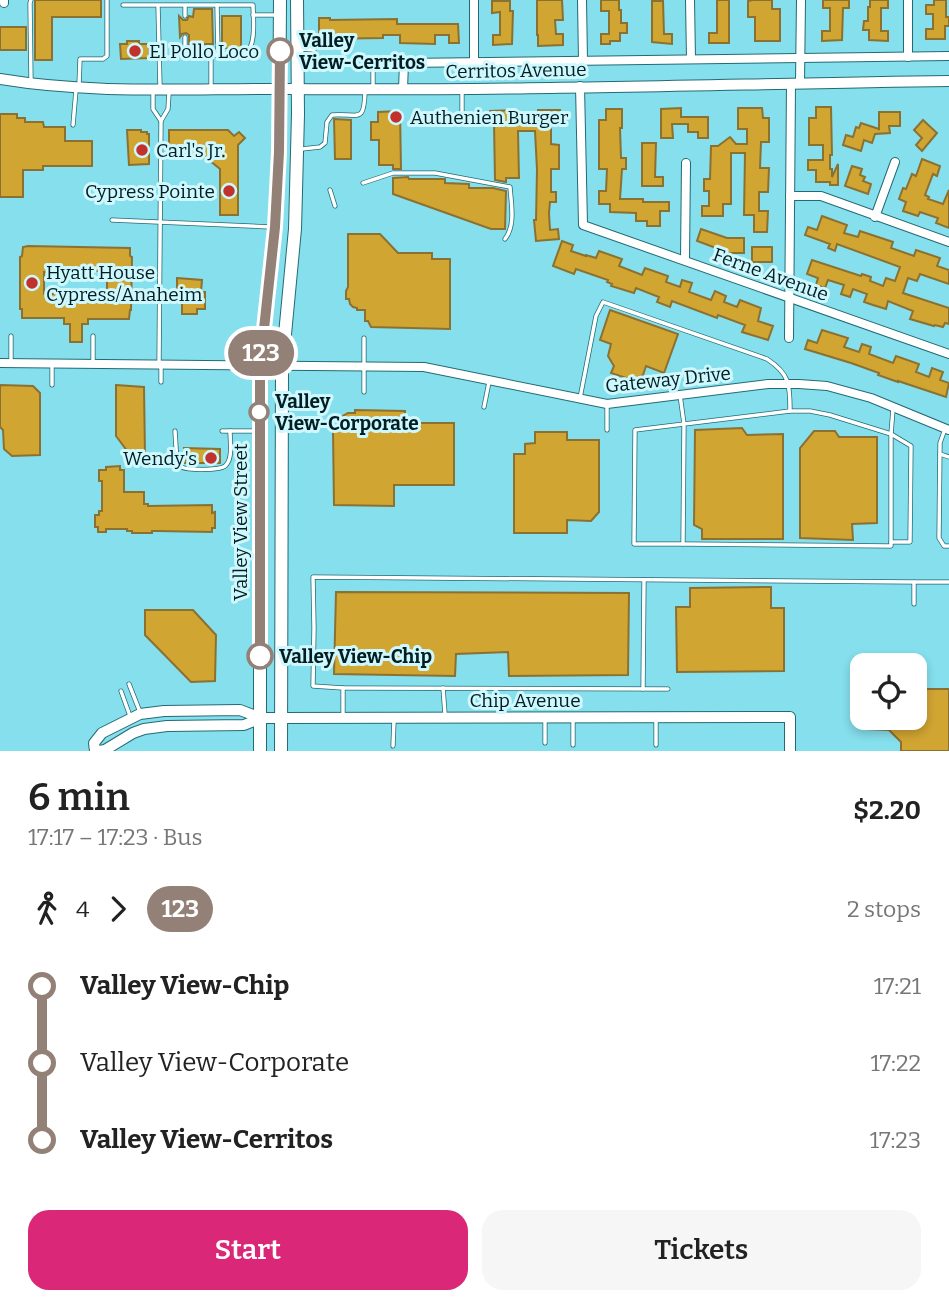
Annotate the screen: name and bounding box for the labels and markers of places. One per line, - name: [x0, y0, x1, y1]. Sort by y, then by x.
- place label: Valley View-Cerritos: [299, 29, 425, 74]
- marker: Valley View-Cerritos: [267, 38, 293, 64]
- place label: El Pollo Loco: [149, 40, 259, 63]
- marker: El Pollo Loco: [127, 43, 143, 59]
- place label: Authenien Burger: [410, 106, 569, 129]
- marker: Authenien Burger: [388, 109, 404, 125]
- place label: Carl's Jr.: [156, 139, 225, 162]
- marker: Carl's Jr.: [134, 142, 150, 158]
- place label: Cypress Pointe: [85, 180, 215, 203]
- marker: Cypress Pointe: [221, 183, 237, 199]
- place label: Hyatt House Cypress/Anaheim: [46, 261, 202, 306]
- marker: Hyatt House Cypress/Anaheim: [24, 275, 40, 291]
- place label: Valley View-Corporate: [275, 390, 419, 435]
- marker: Valley View-Corporate: [249, 402, 269, 422]
- place label: Wendy's: [123, 447, 197, 470]
- marker: Wendy's: [203, 450, 219, 466]
- marker: Valley View-Chip: [247, 643, 273, 669]
- place label: Valley View-Chip: [279, 645, 432, 668]

